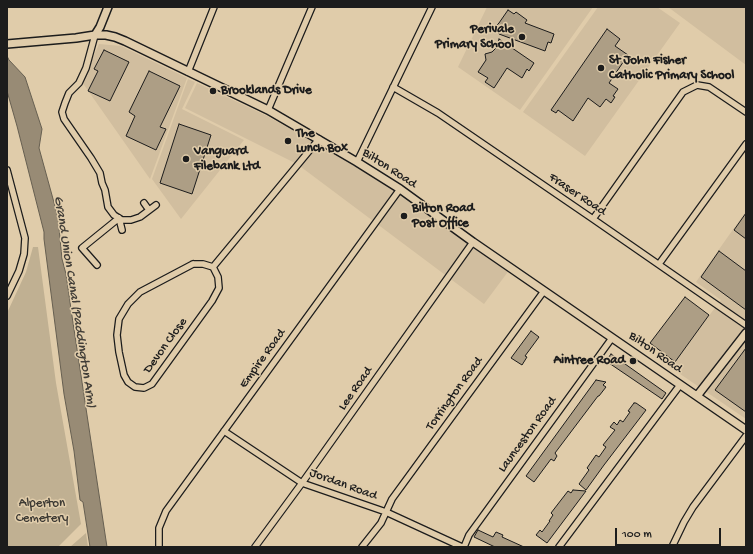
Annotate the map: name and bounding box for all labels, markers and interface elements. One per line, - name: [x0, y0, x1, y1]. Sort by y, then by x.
- place label: Perivale Primary School: [435, 22, 514, 53]
- marker: Perivale Primary School: [517, 32, 527, 42]
- place label: St John Fisher Catholic Primary School: [609, 53, 734, 84]
- marker: St John Fisher Catholic Primary School: [596, 63, 606, 73]
- place label: Brooklands Drive: [221, 83, 312, 99]
- marker: Brooklands Drive: [208, 86, 218, 96]
- place label: The Lunch Box: [296, 126, 348, 157]
- marker: The Lunch Box: [283, 136, 293, 146]
- place label: Vanguard Filebank Ltd: [194, 144, 260, 175]
- street label: Bilton Road: [359, 146, 419, 192]
- marker: Vanguard Filebank Ltd: [181, 154, 191, 164]
- street label: Fraser Road: [545, 170, 609, 220]
- water label: Grand Union Canal (Paddington Arm): [49, 195, 99, 409]
- place label: Bilton Road Post Office: [412, 201, 474, 232]
- marker: Bilton Road Post Office: [399, 211, 409, 221]
- street label: Devon Close: [141, 315, 191, 377]
- street label: Empire Road: [236, 326, 290, 392]
- street label: Bilton Road: [625, 329, 685, 377]
- place label: Aintree Road: [554, 353, 625, 369]
- street label: Torrington Road: [423, 354, 487, 434]
- marker: Aintree Road: [628, 356, 638, 366]
- street label: Lee Road: [335, 364, 377, 414]
- street label: Launceston Road: [495, 394, 561, 476]
- street label: Jordan Road: [307, 466, 379, 504]
- park label: Alperton Cemetery: [16, 496, 68, 527]
- scale bar: [617, 520, 723, 546]
- text: 100 m: [622, 528, 652, 542]

